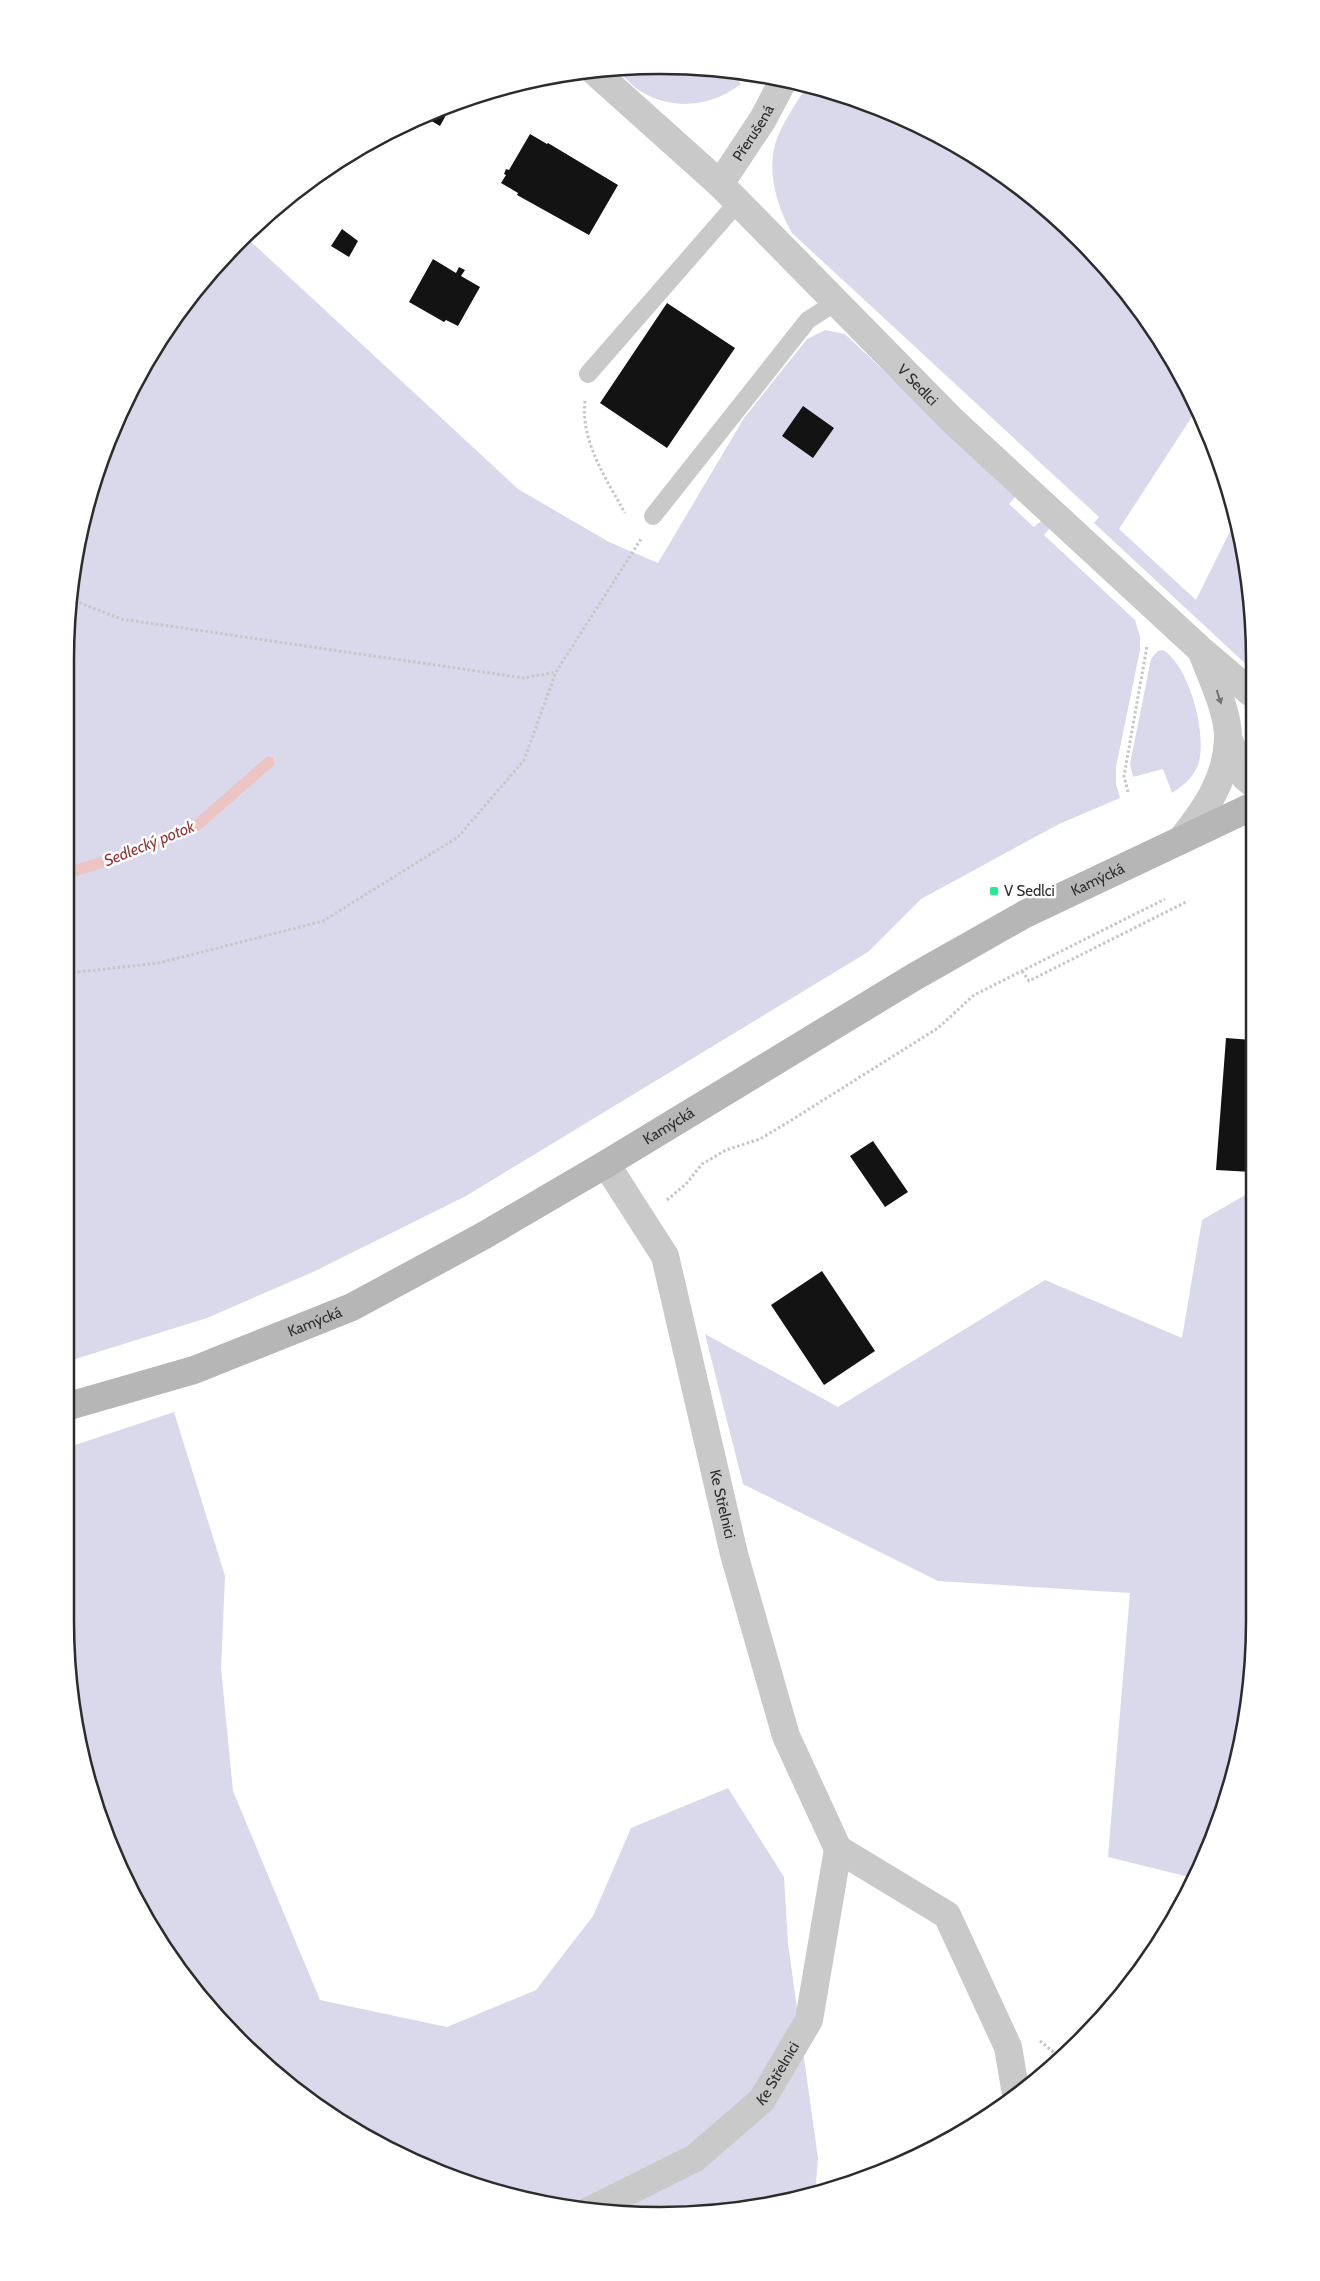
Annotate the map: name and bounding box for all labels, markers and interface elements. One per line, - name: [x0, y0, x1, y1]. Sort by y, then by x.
- street label: Přerušená: [729, 101, 778, 164]
- street label: V Sedlci: [893, 361, 942, 409]
- one-way arrow: [1216, 689, 1223, 704]
- water label: Sedlecký potok: [101, 816, 198, 870]
- street label: Kamýcká: [1068, 859, 1128, 900]
- place label: V Sedlci: [1004, 882, 1055, 900]
- marker: V Sedlci: [988, 885, 1000, 897]
- street label: Kamýcká: [640, 1103, 698, 1148]
- street label: Kamýcká: [285, 1303, 345, 1341]
- street label: Ke Střelnici: [706, 1468, 739, 1540]
- street label: Ke Střelnici: [753, 2039, 803, 2110]

